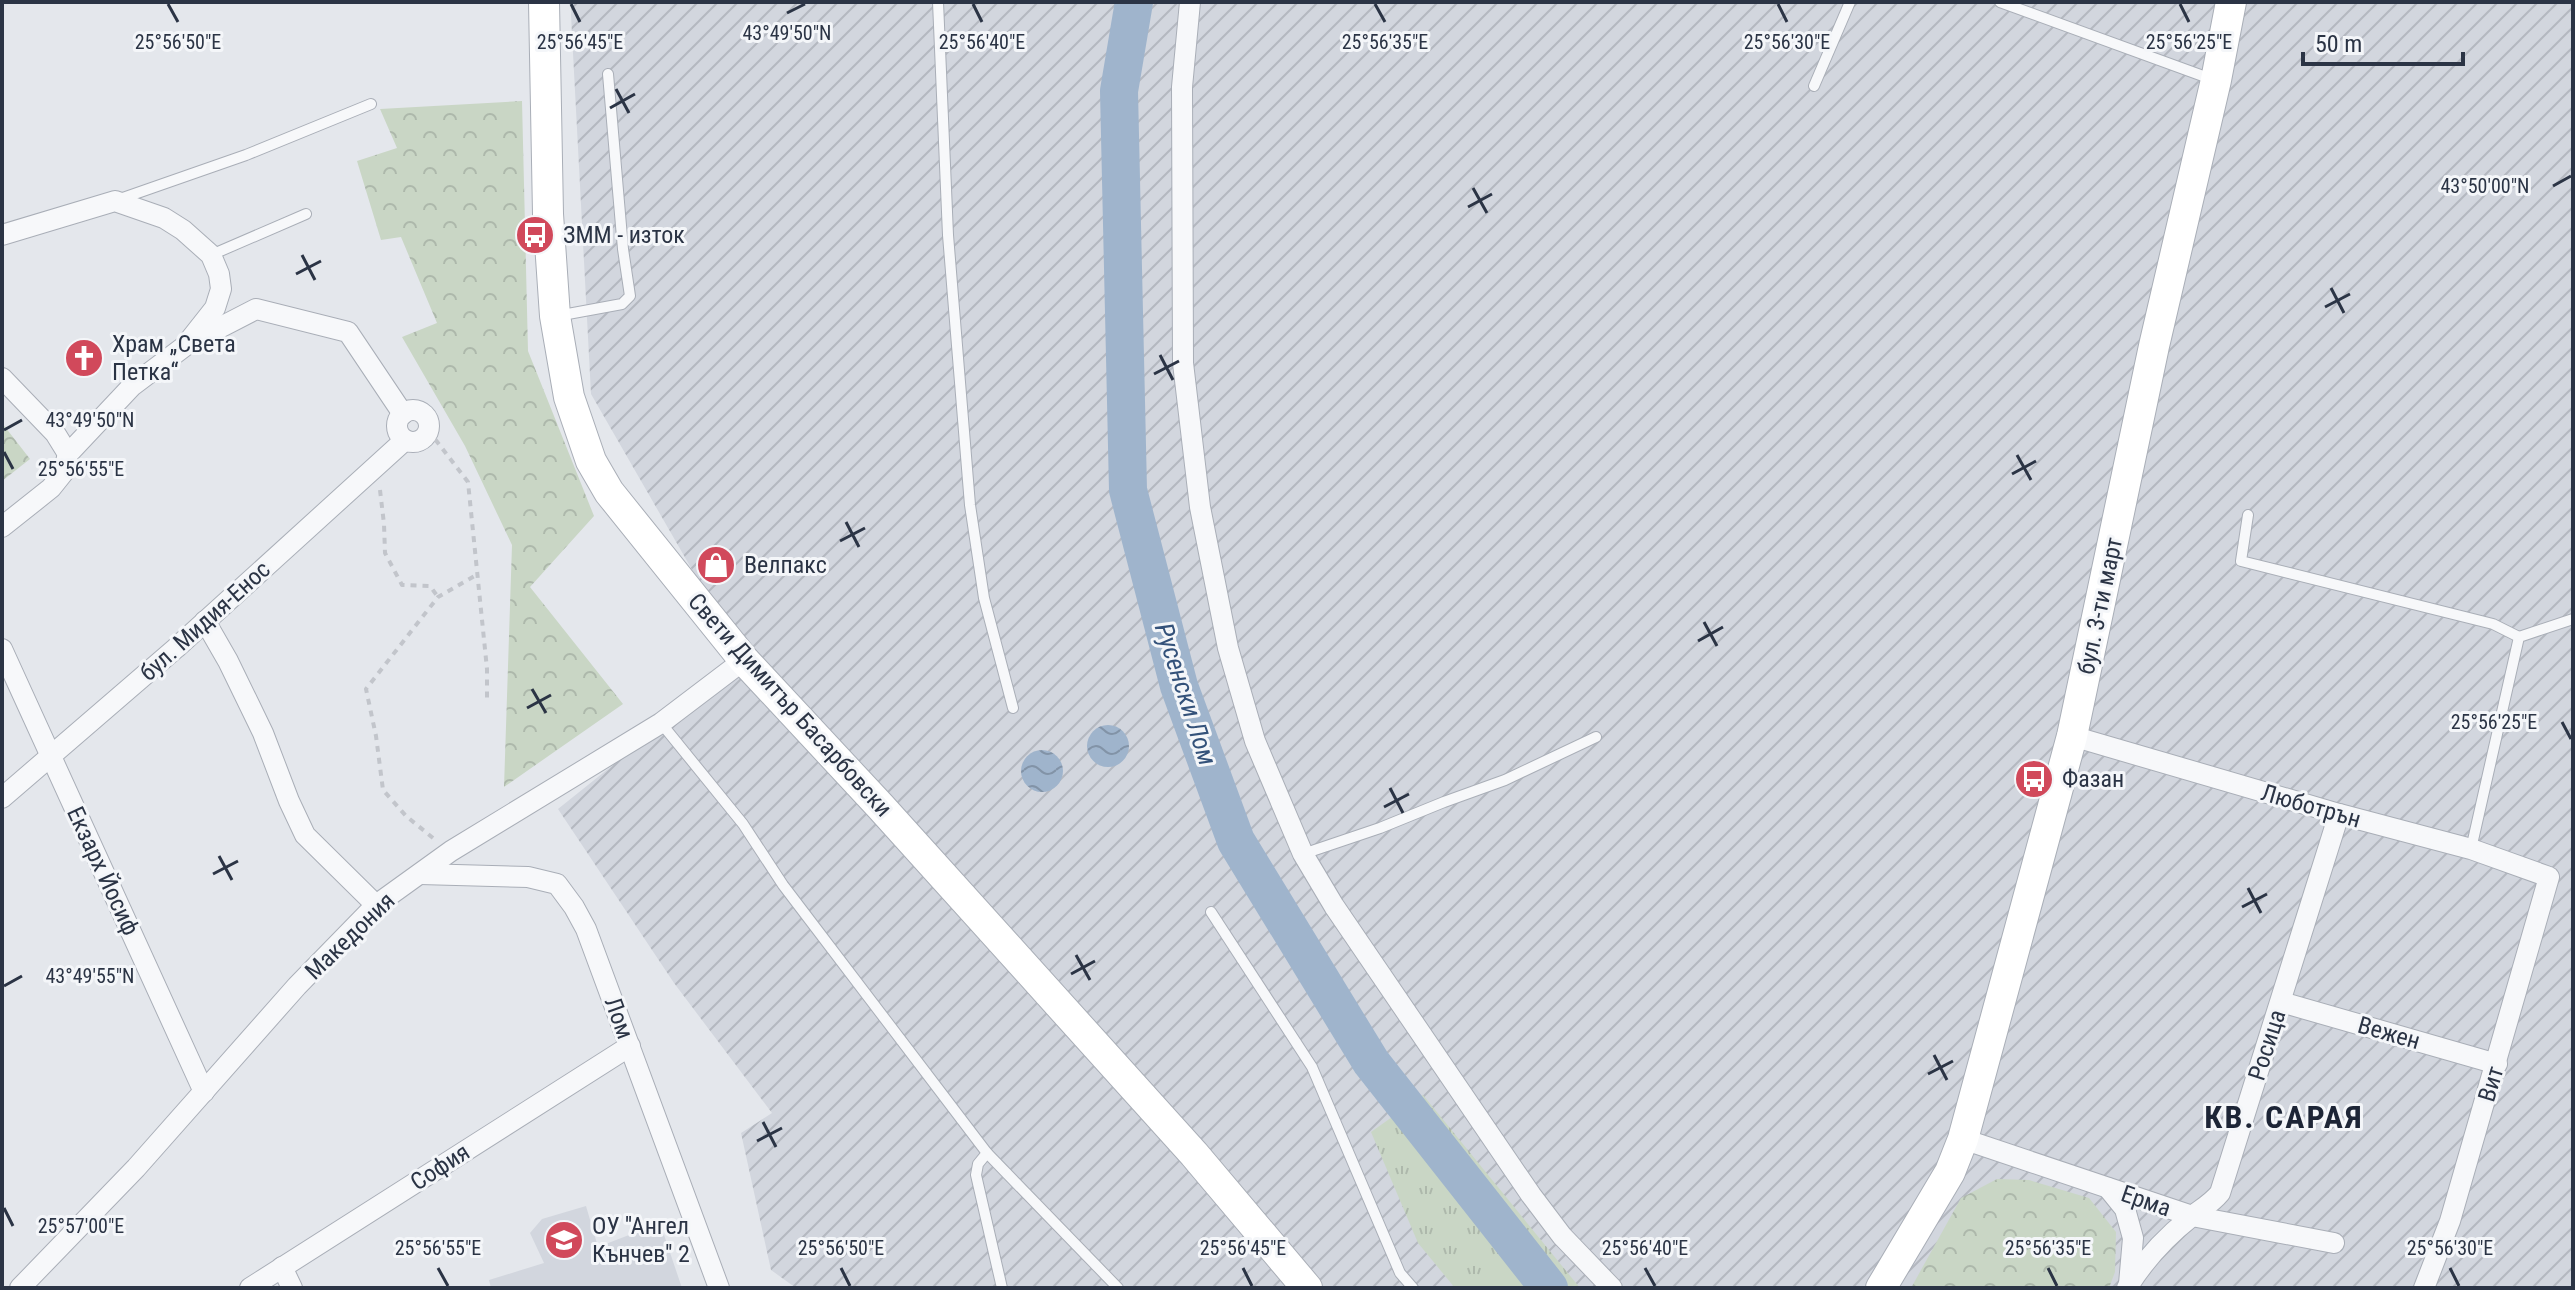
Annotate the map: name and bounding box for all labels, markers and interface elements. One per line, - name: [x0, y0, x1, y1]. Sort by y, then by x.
- scale bar: [2303, 16, 2463, 66]
- text: 43°49'50"N: [742, 21, 832, 45]
- text: 25°56'50"E: [135, 30, 221, 54]
- text: 25°56'45"E: [537, 30, 623, 54]
- text: 25°56'40"E: [939, 30, 1025, 54]
- text: 25°56'35"E: [1342, 30, 1428, 54]
- text: 25°56'30"E: [1744, 30, 1830, 54]
- text: 25°56'25"E: [2146, 30, 2232, 54]
- text: 50 m: [2315, 30, 2362, 58]
- text: 43°50'00"N: [2440, 174, 2530, 198]
- bus stop icon: ЗММ - изток: [514, 214, 556, 256]
- place label: ЗММ - изток: [563, 221, 685, 249]
- place label: Храм „Света Петка“: [112, 330, 236, 386]
- church icon: Храм „Света Петка“: [63, 337, 105, 379]
- text: 43°49'50"N: [45, 408, 135, 432]
- text: 25°56'55"E: [38, 457, 124, 481]
- street label: бул. 3-ти март: [2072, 535, 2128, 677]
- shop icon: Велпакс: [695, 544, 737, 586]
- place label: Велпакс: [744, 551, 827, 579]
- street label: бул. Мидия-Енос: [134, 555, 276, 687]
- street label: Свети Димитър Басарбовски: [682, 588, 898, 822]
- water label: Русенски Лом: [1149, 619, 1223, 769]
- text: 25°56'25"E: [2451, 710, 2537, 734]
- bus stop icon: Фазан: [2013, 758, 2055, 800]
- place label: Фазан: [2062, 765, 2124, 793]
- street label: Люботрън: [2258, 778, 2364, 834]
- street label: Екзарх Йосиф: [61, 802, 145, 940]
- street label: Македония: [300, 887, 400, 985]
- text: 43°49'55"N: [45, 964, 135, 988]
- street label: Лом: [599, 993, 639, 1043]
- street label: Росица: [2242, 1006, 2292, 1084]
- street label: Вежен: [2355, 1011, 2423, 1055]
- street label: Вит: [2472, 1063, 2510, 1105]
- district label: КВ. САРАЯ: [2204, 1098, 2364, 1136]
- street label: София: [405, 1138, 475, 1196]
- street label: Ерма: [2117, 1179, 2175, 1223]
- place label: ОУ ''Ангел Кънчев'' 2: [592, 1212, 690, 1268]
- text: 25°57'00"E: [38, 1214, 124, 1238]
- school or university icon: ОУ ''Ангел Кънчев'' 2: [543, 1219, 585, 1261]
- text: 25°56'55"E: [395, 1236, 481, 1260]
- text: 25°56'50"E: [798, 1236, 884, 1260]
- text: 25°56'45"E: [1200, 1236, 1286, 1260]
- text: 25°56'40"E: [1602, 1236, 1688, 1260]
- text: 25°56'35"E: [2005, 1236, 2091, 1260]
- text: 25°56'30"E: [2407, 1236, 2493, 1260]

